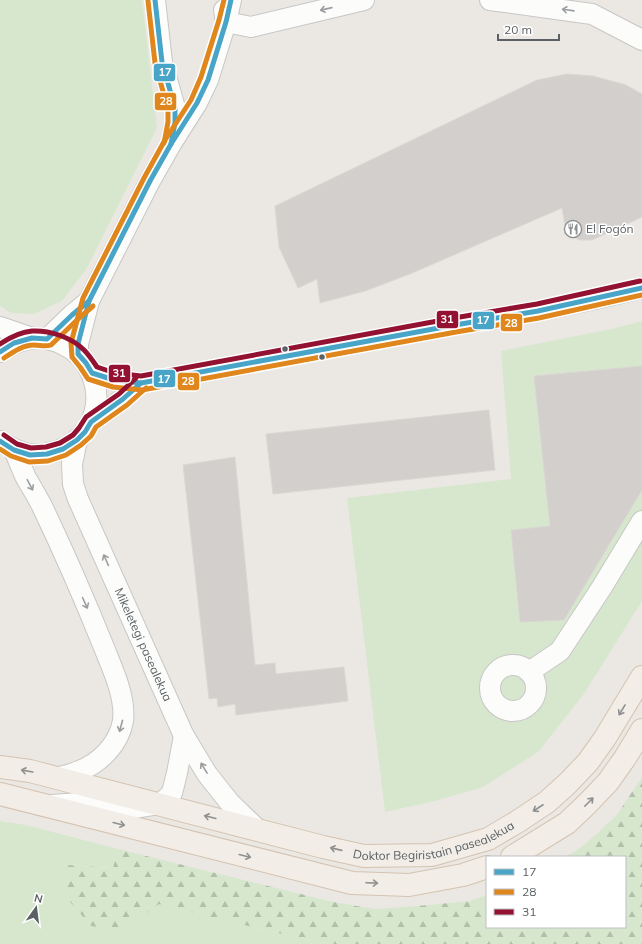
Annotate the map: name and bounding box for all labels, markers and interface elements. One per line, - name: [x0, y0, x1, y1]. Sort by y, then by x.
- one-way arrow: [320, 6, 333, 13]
- one-way arrow: [562, 6, 575, 14]
- scale bar: [498, 16, 559, 42]
- text: 20 m: [504, 22, 532, 37]
- line badge: 17: [153, 63, 176, 82]
- text: 17: [158, 65, 172, 79]
- line badge: 28: [154, 92, 177, 111]
- text: 28: [159, 94, 173, 108]
- restaurant icon: El Fogón: [563, 219, 583, 239]
- place label: El Fogón: [586, 221, 634, 236]
- line badge: 31: [436, 310, 459, 329]
- line badge: 17: [472, 311, 495, 330]
- text: 31: [440, 312, 454, 326]
- text: 17: [476, 313, 490, 327]
- line badge: 28: [500, 313, 523, 332]
- text: 28: [504, 316, 518, 330]
- unlabelled marker: [280, 344, 290, 354]
- unlabelled marker: [317, 352, 327, 362]
- line badge: 31: [108, 364, 131, 383]
- text: 31: [112, 366, 126, 380]
- line badge: 17: [153, 369, 176, 388]
- text: 17: [157, 372, 171, 386]
- line badge: 28: [177, 372, 200, 391]
- text: 28: [181, 374, 195, 388]
- one-way arrow: [27, 479, 35, 491]
- one-way arrow: [101, 554, 109, 566]
- street label: Mikeletegi pasealekua: [112, 585, 176, 704]
- one-way arrow: [82, 597, 89, 609]
- one-way arrow: [617, 704, 625, 716]
- one-way arrow: [117, 719, 124, 732]
- one-way arrow: [200, 763, 208, 774]
- one-way arrow: [21, 767, 34, 775]
- one-way arrow: [584, 797, 594, 807]
- one-way arrow: [533, 804, 544, 812]
- one-way arrow: [204, 813, 217, 821]
- street label: Doktor Begiristain pasealekua: [352, 817, 517, 863]
- one-way arrow: [113, 821, 126, 828]
- one-way arrow: [330, 845, 343, 853]
- one-way arrow: [239, 852, 252, 860]
- legend: [486, 856, 626, 928]
- text: 17: [522, 864, 536, 879]
- one-way arrow: [365, 880, 378, 887]
- text: 28: [522, 884, 536, 899]
- north arrow: [16, 888, 56, 928]
- text: N: [33, 890, 44, 906]
- text: 31: [522, 904, 536, 919]

